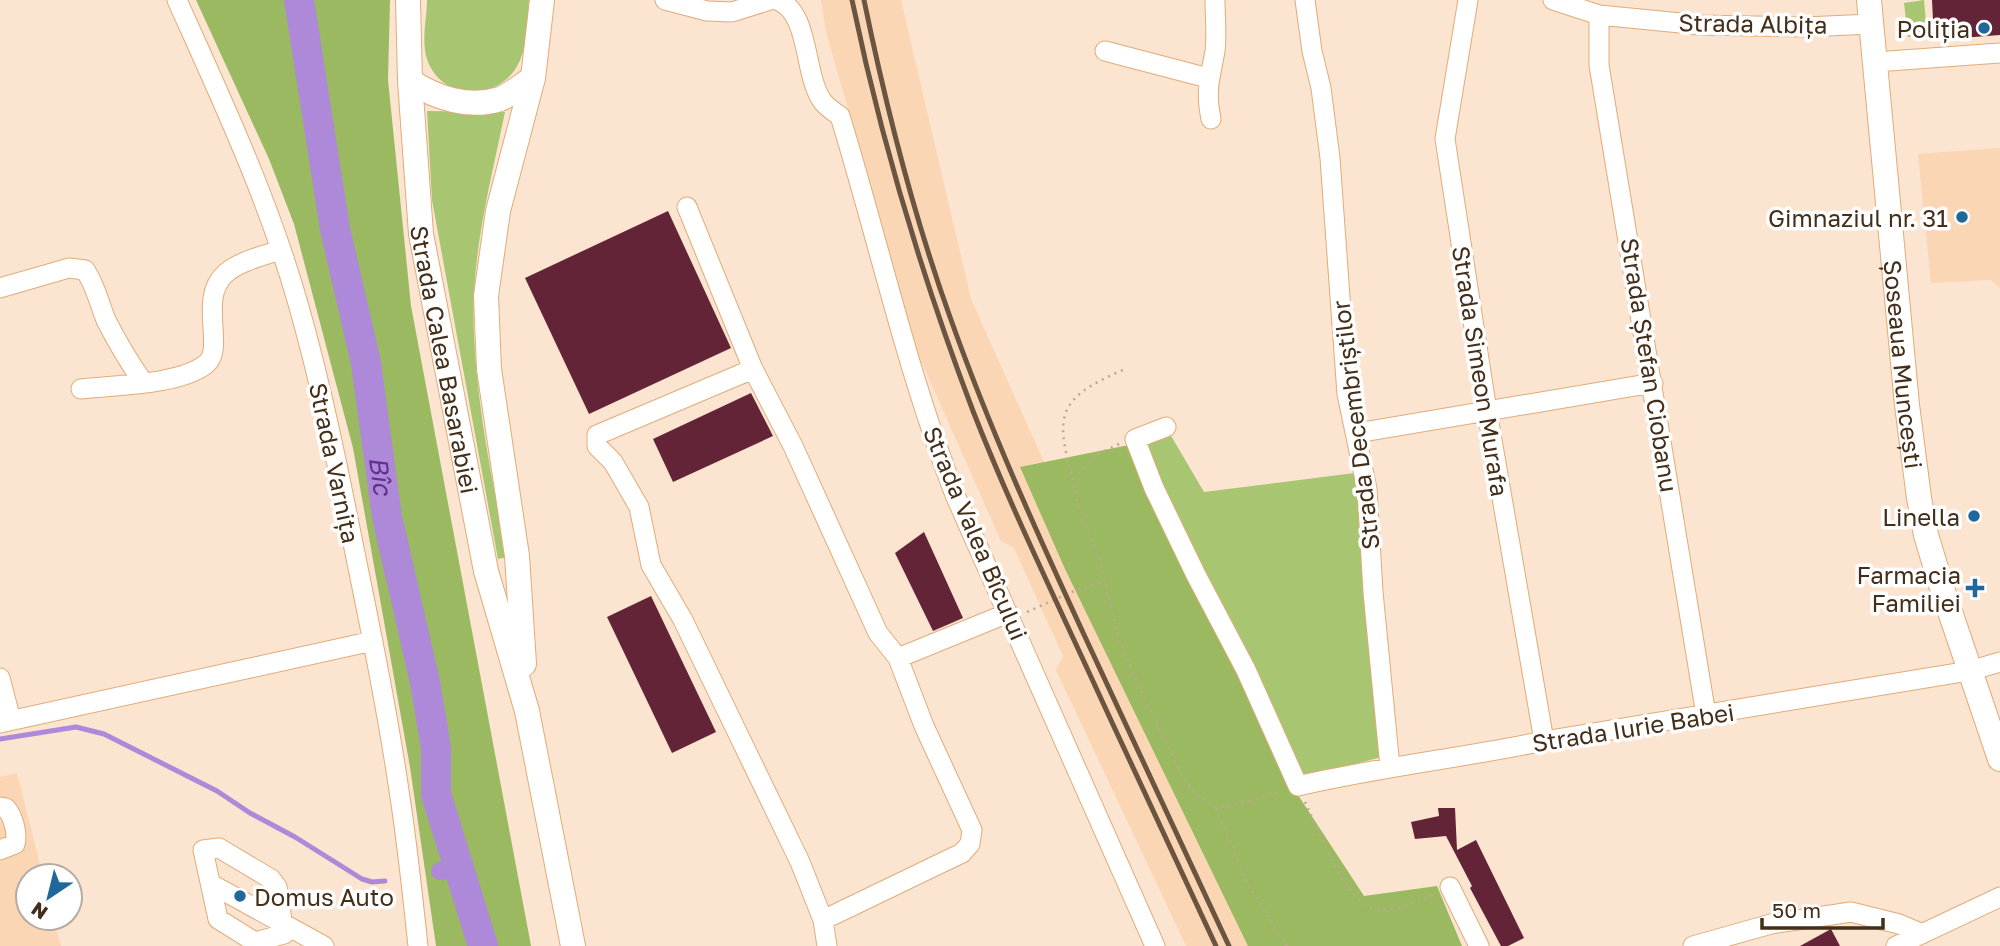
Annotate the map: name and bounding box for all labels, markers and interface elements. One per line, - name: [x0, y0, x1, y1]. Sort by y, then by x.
- street label: Strada Albița: [1678, 7, 1828, 40]
- place label: Poliția: [1896, 14, 1970, 44]
- marker: Poliția: [1976, 20, 1992, 36]
- place label: Gimnaziul nr. 31: [1768, 203, 1948, 232]
- marker: Gimnaziul nr. 31: [1954, 209, 1970, 225]
- street label: Strada Calea Basarabiei: [406, 224, 485, 496]
- street label: Strada Ștefan Ciobanu: [1615, 236, 1684, 494]
- street label: Strada Simeon Murafa: [1447, 244, 1515, 498]
- street label: Șoseaua Muncești: [1878, 259, 1930, 470]
- street label: Strada Decembriștilor: [1325, 299, 1386, 551]
- street label: Strada Varnița: [303, 380, 366, 546]
- street label: Strada Valea Bîcului: [918, 422, 1034, 644]
- water label: Bîc: [363, 454, 400, 499]
- place label: Linella: [1882, 502, 1960, 531]
- marker: Linella: [1966, 508, 1982, 524]
- place label: Farmacia Familiei: [1856, 560, 1961, 617]
- marker: Farmacia Familiei: [1967, 580, 1983, 596]
- street label: Strada Iurie Babei: [1530, 697, 1736, 757]
- north arrow: [14, 862, 84, 932]
- place label: Domus Auto: [254, 882, 394, 911]
- scale bar: [1762, 886, 1883, 930]
- marker: Domus Auto: [232, 888, 248, 904]
- text: 50 m: [1772, 897, 1821, 923]
- text: N: [26, 898, 51, 925]

